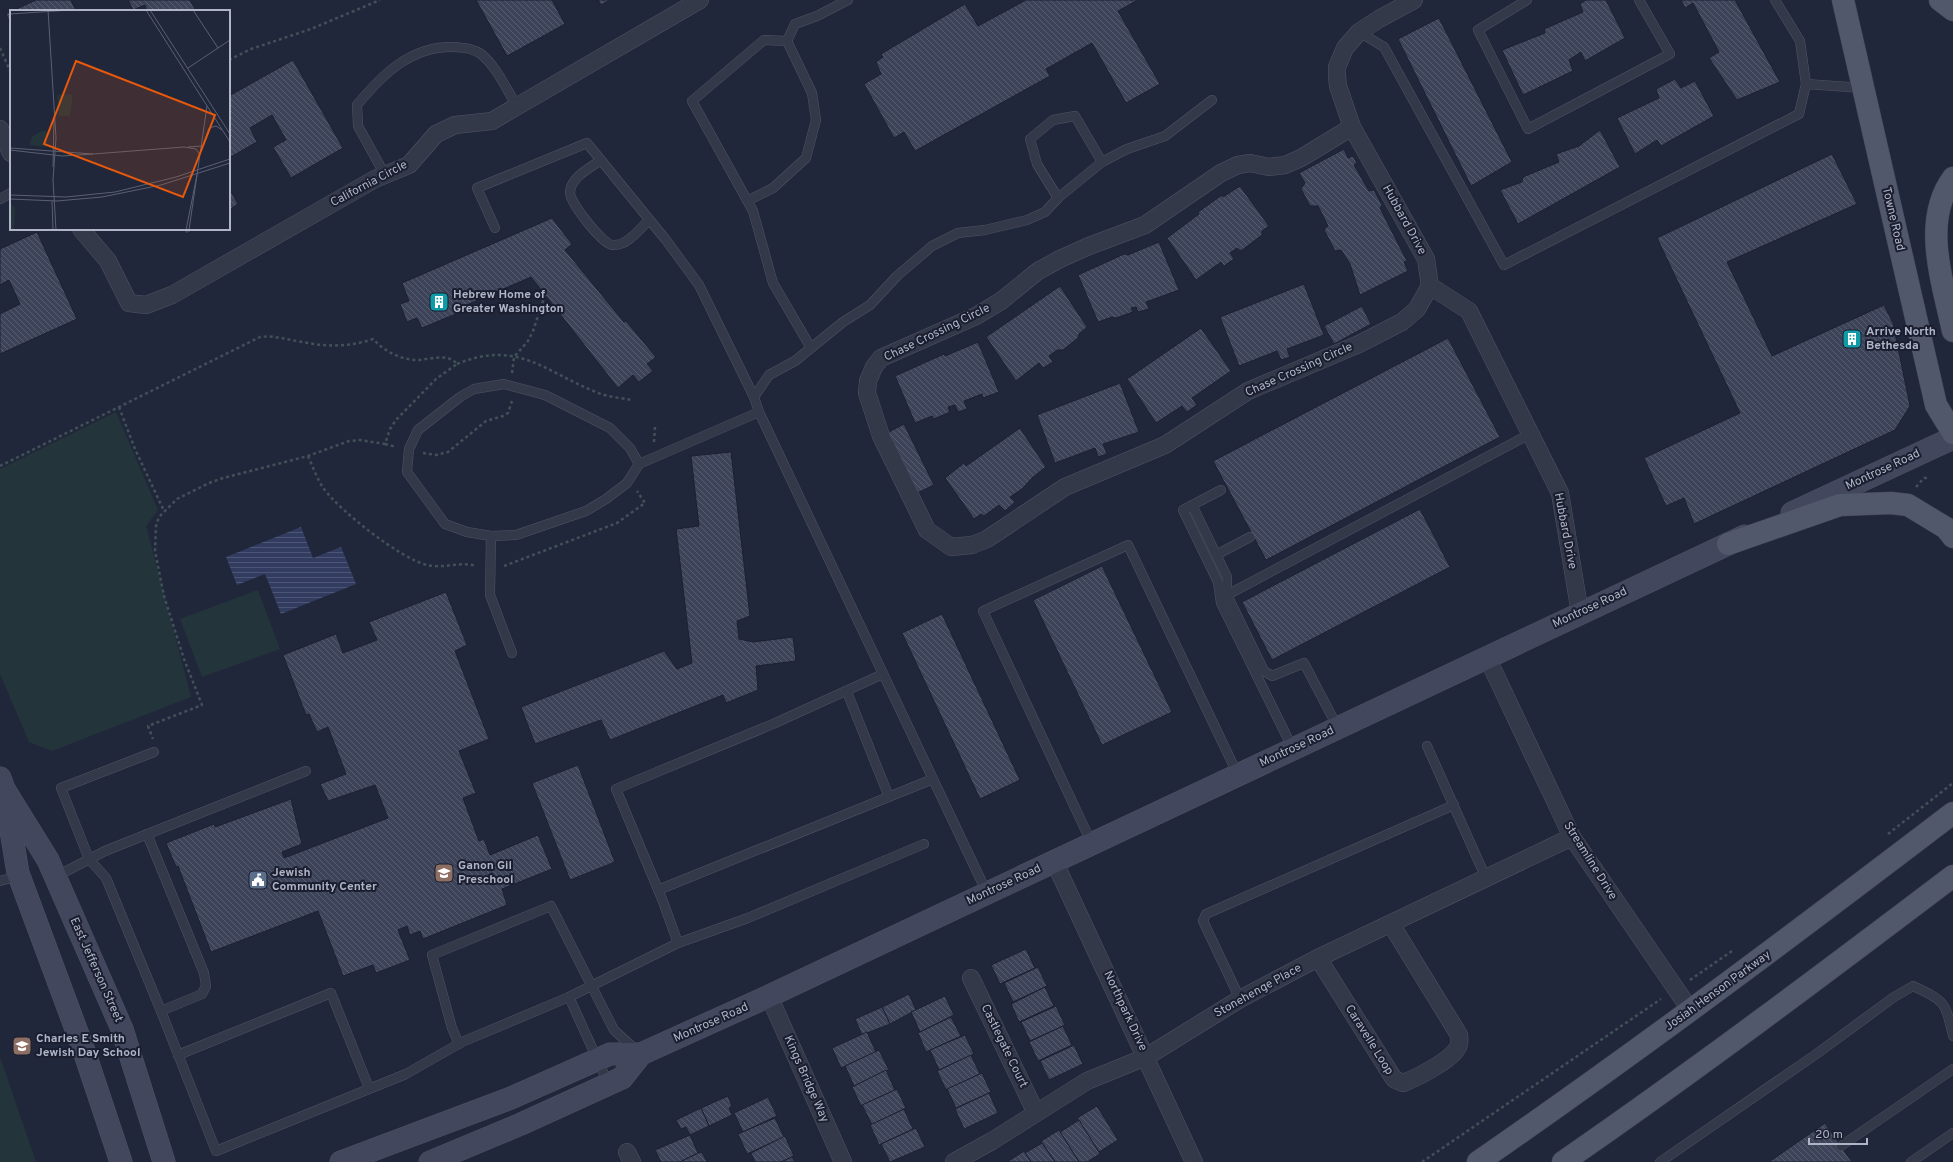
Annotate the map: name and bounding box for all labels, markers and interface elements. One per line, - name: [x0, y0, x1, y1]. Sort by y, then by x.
- inset map: [10, 10, 230, 230]
- street label: California Circle: [328, 157, 410, 211]
- street label: Hubbard Drive: [1378, 182, 1430, 258]
- street label: Towne Road: [1878, 185, 1908, 253]
- place label: Hebrew Home of Greater Washington: [453, 287, 564, 317]
- building icon: Hebrew Home of Greater Washington: [428, 291, 450, 313]
- street label: Chase Crossing Circle: [881, 300, 993, 366]
- place label: Arrive North Bethesda: [1866, 324, 1936, 354]
- building icon: Arrive North Bethesda: [1841, 328, 1863, 350]
- street label: Chase Crossing Circle: [1243, 339, 1355, 401]
- street label: Montrose Road: [1843, 446, 1923, 494]
- street label: Hubbard Drive: [1550, 491, 1580, 571]
- street label: Montrose Road: [1550, 584, 1630, 632]
- street label: Montrose Road: [1257, 723, 1337, 771]
- street label: Streamline Drive: [1560, 819, 1620, 903]
- place label: Ganon Gil Preschool: [458, 858, 514, 888]
- street label: Montrose Road: [964, 861, 1044, 909]
- school or university icon: Ganon Gil Preschool: [433, 862, 455, 884]
- place label: Jewish Community Center: [272, 865, 377, 895]
- public building icon: Jewish Community Center: [247, 869, 269, 891]
- street label: East Jefferson Street: [66, 915, 126, 1025]
- street label: Josiah Henson Parkway: [1662, 947, 1774, 1035]
- street label: Stonehenge Place: [1211, 960, 1305, 1022]
- street label: Northpark Drive: [1099, 968, 1151, 1054]
- street label: Montrose Road: [671, 999, 751, 1047]
- street label: Castlegate Court: [977, 1002, 1031, 1090]
- street label: Caravelle Loop: [1341, 1002, 1397, 1078]
- place label: Charles E Smith Jewish Day School: [36, 1031, 140, 1061]
- street label: Kings Bridge Way: [780, 1033, 832, 1125]
- school or university icon: Charles E Smith Jewish Day School: [11, 1035, 33, 1057]
- scale bar: [1809, 1120, 1867, 1146]
- text: 20 m: [1815, 1127, 1843, 1143]

